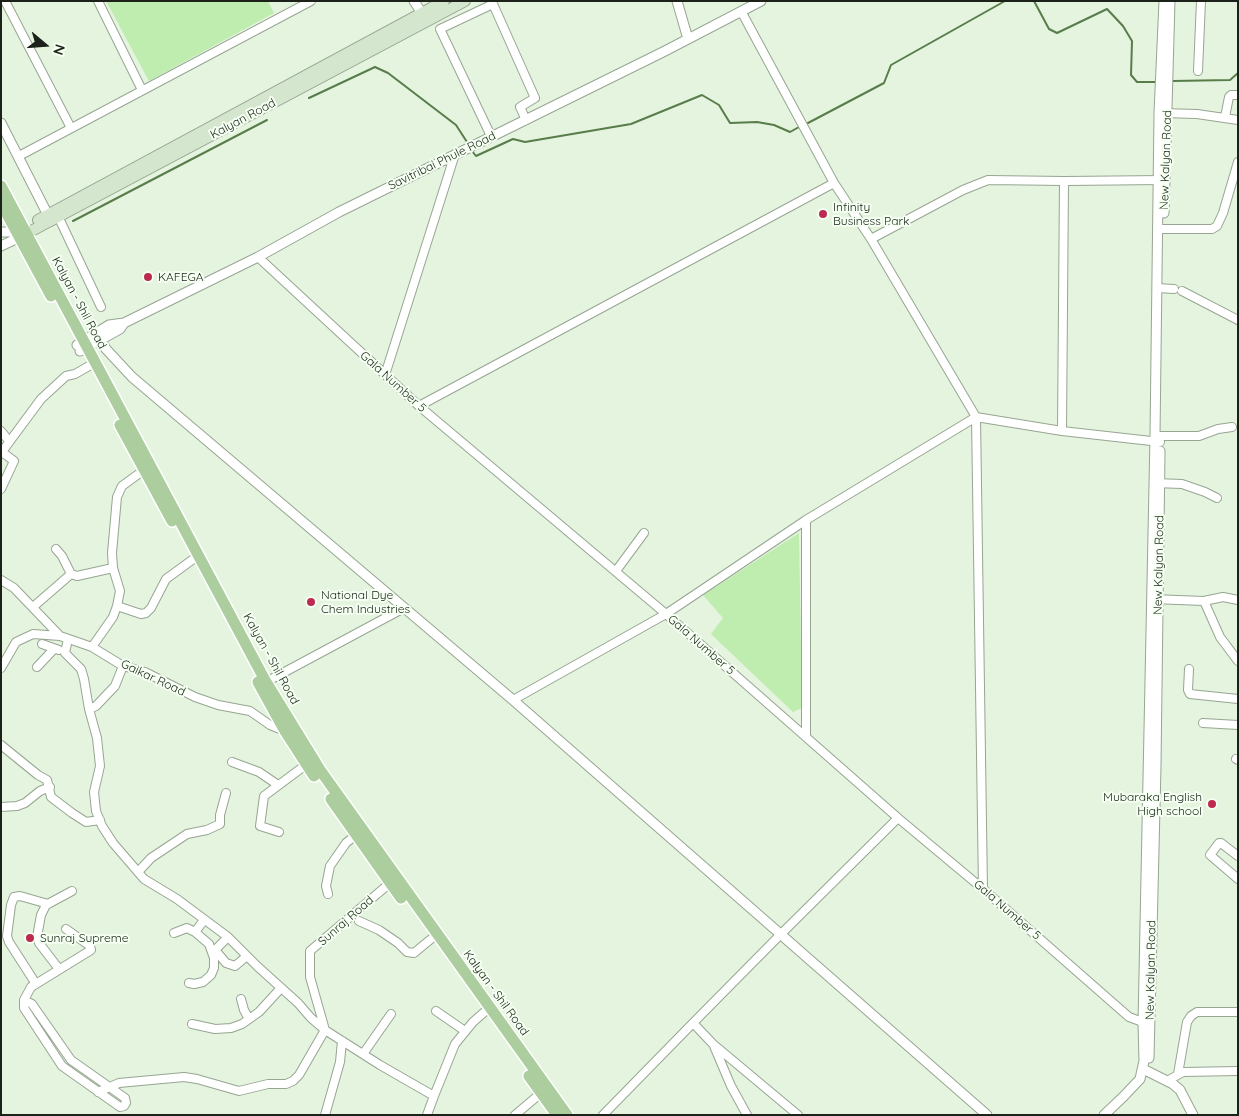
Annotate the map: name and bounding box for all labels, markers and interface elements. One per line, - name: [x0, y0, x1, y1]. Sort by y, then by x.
- north arrow: [20, 20, 70, 70]
- text: N: [49, 42, 69, 57]
- street label: Kalyan Road: [208, 96, 278, 142]
- street label: New Kalyan Road: [1157, 110, 1175, 210]
- street label: Savitribai Phule Road: [386, 129, 498, 193]
- place label: Infinity Business Park: [833, 200, 909, 228]
- marker: Infinity Business Park: [817, 208, 829, 220]
- street label: Kalyan - Shil Road: [49, 255, 109, 351]
- place label: KAFEGA: [158, 270, 204, 284]
- marker: KAFEGA: [142, 271, 154, 283]
- street label: Gala Number 5: [357, 349, 429, 415]
- street label: New Kalyan Road: [1151, 515, 1167, 615]
- place label: National Dye Chem Industries: [321, 588, 410, 616]
- marker: National Dye Chem Industries: [305, 596, 317, 608]
- street label: Kalyan - Shil Road: [240, 611, 302, 707]
- street label: Gala Number 5: [665, 612, 737, 678]
- street label: Gaikar Road: [118, 657, 188, 699]
- place label: Mubaraka English High school: [1103, 790, 1202, 818]
- marker: Mubaraka English High school: [1206, 798, 1218, 810]
- street label: Gala Number 5: [971, 877, 1043, 943]
- street label: Sunraj Road: [315, 893, 377, 949]
- street label: New Kalyan Road: [1143, 920, 1159, 1020]
- place label: Sunraj Supreme: [40, 931, 128, 945]
- marker: Sunraj Supreme: [24, 932, 36, 944]
- street label: Kalyan - Shil Road: [460, 947, 532, 1039]

